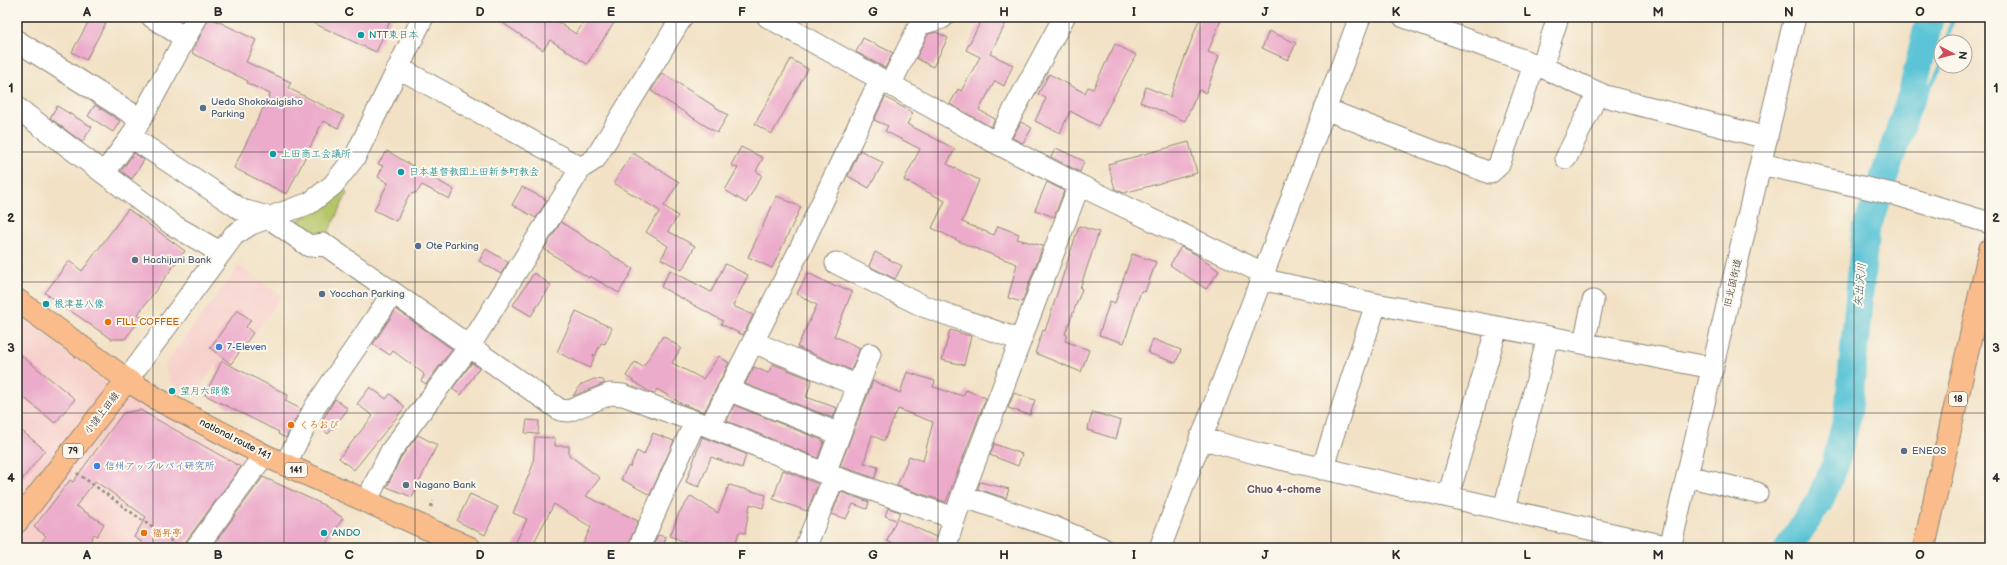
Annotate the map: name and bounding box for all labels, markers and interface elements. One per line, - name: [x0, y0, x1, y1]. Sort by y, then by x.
- text: A: [82, 4, 91, 20]
- text: B: [213, 4, 223, 20]
- text: C: [344, 4, 354, 20]
- text: D: [475, 4, 485, 20]
- text: E: [607, 4, 616, 20]
- text: F: [738, 4, 746, 20]
- text: G: [868, 4, 878, 20]
- text: H: [999, 4, 1009, 20]
- text: I: [1132, 4, 1136, 20]
- text: J: [1261, 4, 1269, 20]
- text: K: [1392, 4, 1401, 20]
- text: L: [1523, 4, 1531, 20]
- text: M: [1652, 4, 1664, 20]
- text: N: [1784, 4, 1794, 20]
- text: O: [1915, 4, 1925, 20]
- place label: NTT東日本: [369, 29, 419, 41]
- marker: NTT東日本: [356, 30, 366, 40]
- north arrow: [1933, 34, 1973, 74]
- text: N: [1955, 50, 1969, 60]
- text: 1: [8, 80, 14, 96]
- text: 1: [1993, 80, 1999, 96]
- place label: Ueda Shokokaigisho Parking: [211, 96, 303, 120]
- marker: Ueda Shokokaigisho Parking: [198, 103, 208, 113]
- place label: 上田商工会議所: [281, 148, 351, 160]
- marker: 上田商工会議所: [268, 149, 278, 159]
- place label: 日本基督教団上田新参町教会: [409, 166, 539, 178]
- marker: 日本基督教団上田新参町教会: [396, 167, 406, 177]
- text: 2: [7, 210, 15, 226]
- text: 2: [1992, 210, 2000, 226]
- place label: Ote Parking: [426, 240, 479, 252]
- marker: Ote Parking: [413, 241, 423, 251]
- place label: Hachijuni Bank: [143, 254, 211, 266]
- marker: Hachijuni Bank: [130, 255, 140, 265]
- street label: 旧北国街道: [1722, 257, 1744, 309]
- water label: 矢出沢川: [1852, 263, 1868, 307]
- place label: Yocchan Parking: [329, 288, 405, 300]
- marker: Yocchan Parking: [317, 289, 327, 299]
- place label: 根津甚八像: [54, 298, 104, 310]
- marker: 根津甚八像: [41, 299, 51, 309]
- place label: FILL COFFEE: [116, 316, 179, 328]
- marker: FILL COFFEE: [103, 317, 113, 327]
- text: 3: [7, 340, 15, 356]
- text: 3: [1992, 340, 2000, 356]
- place label: 7-Eleven: [227, 341, 267, 353]
- marker: 7-Eleven: [214, 342, 224, 352]
- place label: 望月六郎像: [180, 385, 230, 397]
- marker: 望月六郎像: [167, 386, 177, 396]
- street label: 小諸上田線: [82, 390, 122, 436]
- road number: 18: [1949, 392, 1967, 406]
- street label: national route 141: [197, 416, 273, 462]
- place label: くろおび: [299, 419, 339, 431]
- marker: くろおび: [286, 420, 296, 430]
- road number: 79: [63, 444, 83, 458]
- place label: ENEOS: [1912, 445, 1946, 457]
- marker: ENEOS: [1899, 446, 1909, 456]
- place label: 信州アップルパイ研究所: [105, 460, 214, 472]
- marker: 信州アップルパイ研究所: [92, 461, 102, 471]
- road number: 141: [285, 463, 307, 477]
- text: 4: [7, 470, 15, 486]
- text: 4: [1992, 470, 2000, 486]
- place label: Nagano Bank: [414, 479, 476, 491]
- marker: Nagano Bank: [401, 480, 411, 490]
- district label: Chuo 4-chome: [1247, 483, 1321, 496]
- place label: 福昇亭: [152, 527, 182, 539]
- place label: ANDO: [332, 527, 361, 539]
- marker: 福昇亭: [139, 528, 149, 538]
- marker: ANDO: [319, 528, 329, 538]
- text: A: [82, 547, 91, 563]
- text: B: [213, 547, 223, 563]
- text: C: [344, 547, 354, 563]
- text: D: [475, 547, 485, 563]
- text: E: [607, 547, 616, 563]
- text: F: [738, 547, 746, 563]
- text: G: [868, 547, 878, 563]
- text: H: [999, 547, 1009, 563]
- text: I: [1132, 547, 1136, 563]
- text: J: [1261, 547, 1269, 563]
- text: K: [1392, 547, 1401, 563]
- text: L: [1523, 547, 1531, 563]
- text: M: [1652, 547, 1664, 563]
- text: N: [1784, 547, 1794, 563]
- text: O: [1915, 547, 1925, 563]

